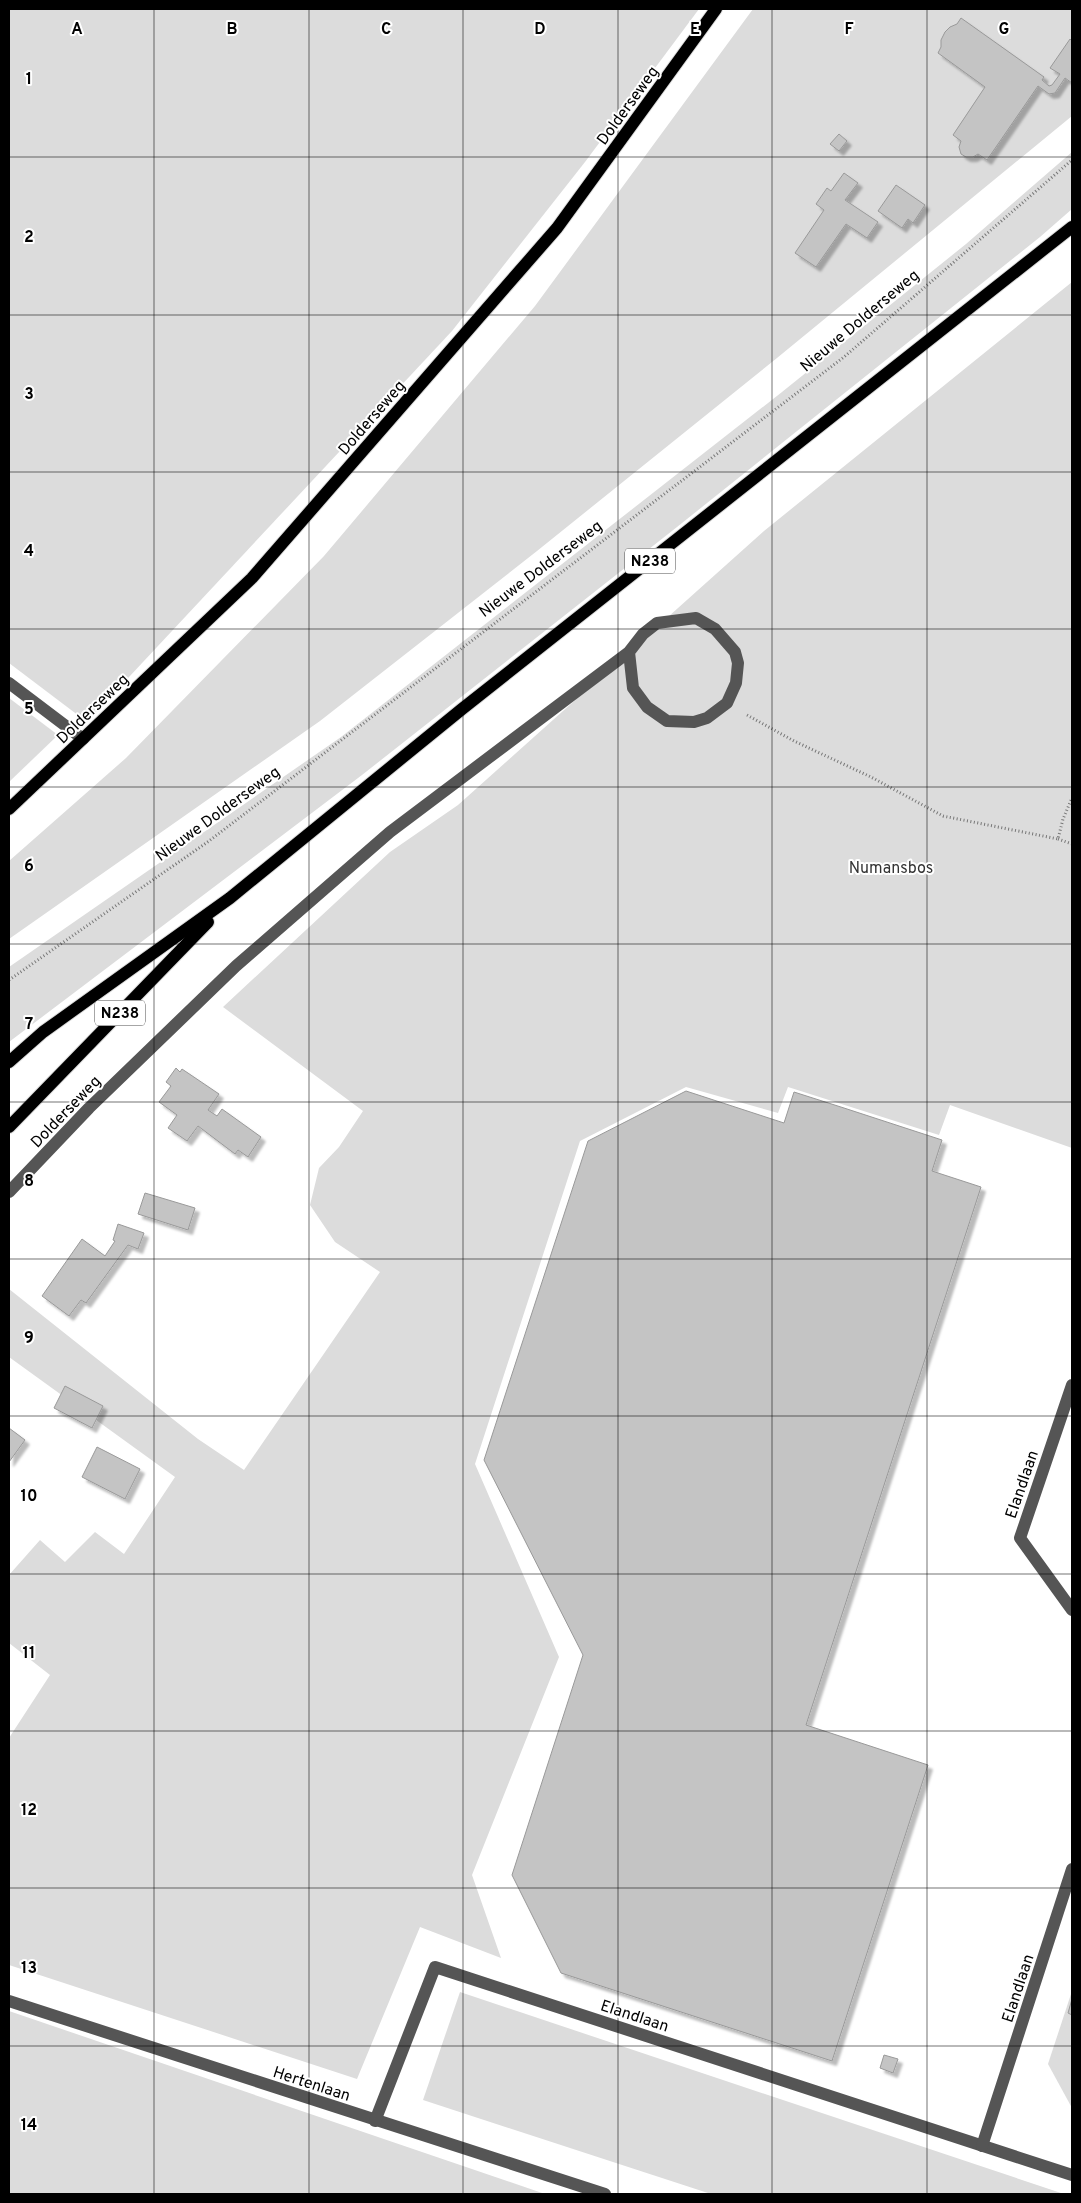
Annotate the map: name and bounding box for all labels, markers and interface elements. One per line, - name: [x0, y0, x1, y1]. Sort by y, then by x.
- text: A: [71, 20, 83, 40]
- text: B: [226, 20, 238, 40]
- text: C: [381, 20, 391, 40]
- text: D: [534, 20, 546, 40]
- text: E: [690, 20, 700, 40]
- text: F: [844, 20, 854, 40]
- text: G: [999, 20, 1009, 40]
- street label: Dolderseweg: [593, 63, 664, 150]
- text: 1: [26, 70, 32, 90]
- text: 2: [24, 228, 34, 248]
- street label: Nieuwe Dolderseweg: [797, 266, 924, 377]
- street label: Dolderseweg: [335, 377, 410, 460]
- text: 3: [24, 385, 34, 405]
- street label: Nieuwe Dolderseweg: [476, 517, 607, 623]
- text: 4: [24, 542, 34, 562]
- road number: N238: [625, 548, 675, 574]
- street label: Dolderseweg: [53, 670, 134, 749]
- text: 5: [24, 700, 34, 720]
- street label: Nieuwe Dolderseweg: [152, 763, 284, 867]
- text: 6: [24, 857, 34, 877]
- park label: Numansbos: [849, 859, 933, 879]
- road number: N238: [95, 1000, 145, 1026]
- text: 7: [25, 1015, 33, 1035]
- street label: Dolderseweg: [27, 1072, 106, 1153]
- text: 8: [24, 1172, 34, 1192]
- text: 9: [24, 1329, 34, 1349]
- street label: Elandlaan: [1002, 1448, 1044, 1521]
- text: 10: [21, 1487, 37, 1507]
- text: 11: [23, 1644, 35, 1664]
- text: 12: [21, 1801, 37, 1821]
- street label: Elandlaan: [998, 1952, 1039, 2025]
- text: 13: [21, 1959, 37, 1979]
- street label: Elandlaan: [598, 1996, 671, 2037]
- street label: Hertenlaan: [270, 2063, 353, 2107]
- text: 14: [21, 2116, 37, 2136]

